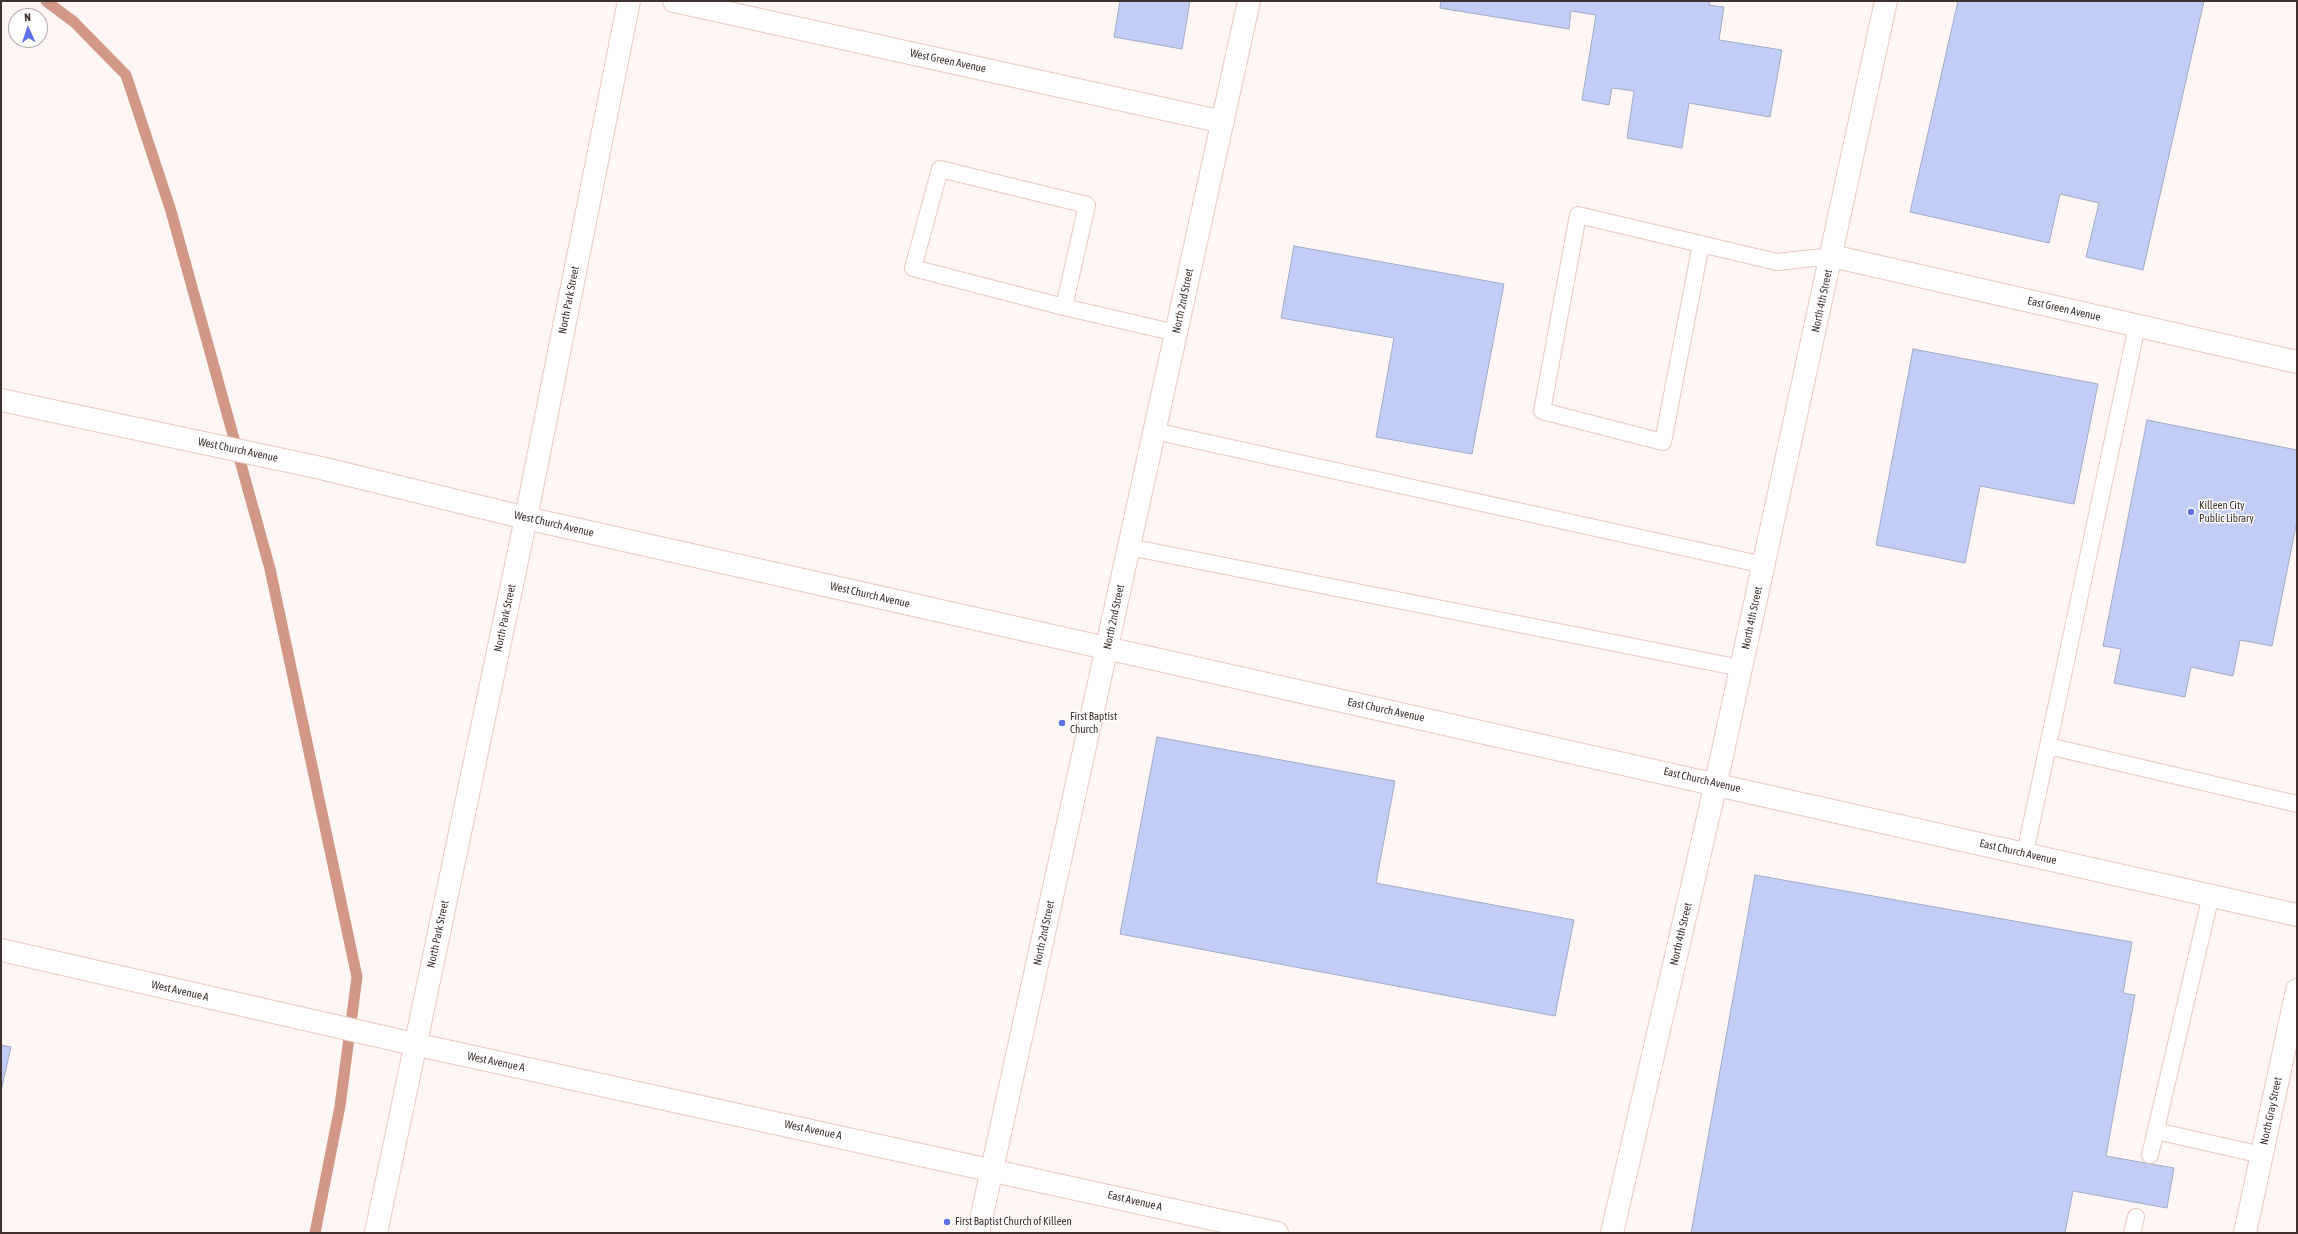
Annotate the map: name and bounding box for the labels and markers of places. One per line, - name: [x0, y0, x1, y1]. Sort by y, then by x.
- place label: Killeen City Public Library: [2199, 499, 2254, 525]
- marker: Killeen City Public Library: [2186, 507, 2196, 517]
- place label: First Baptist Church: [1070, 710, 1117, 736]
- marker: First Baptist Church: [1057, 718, 1067, 728]
- place label: First Baptist Church of Killeen: [955, 1215, 1072, 1229]
- marker: First Baptist Church of Killeen: [942, 1217, 952, 1227]

